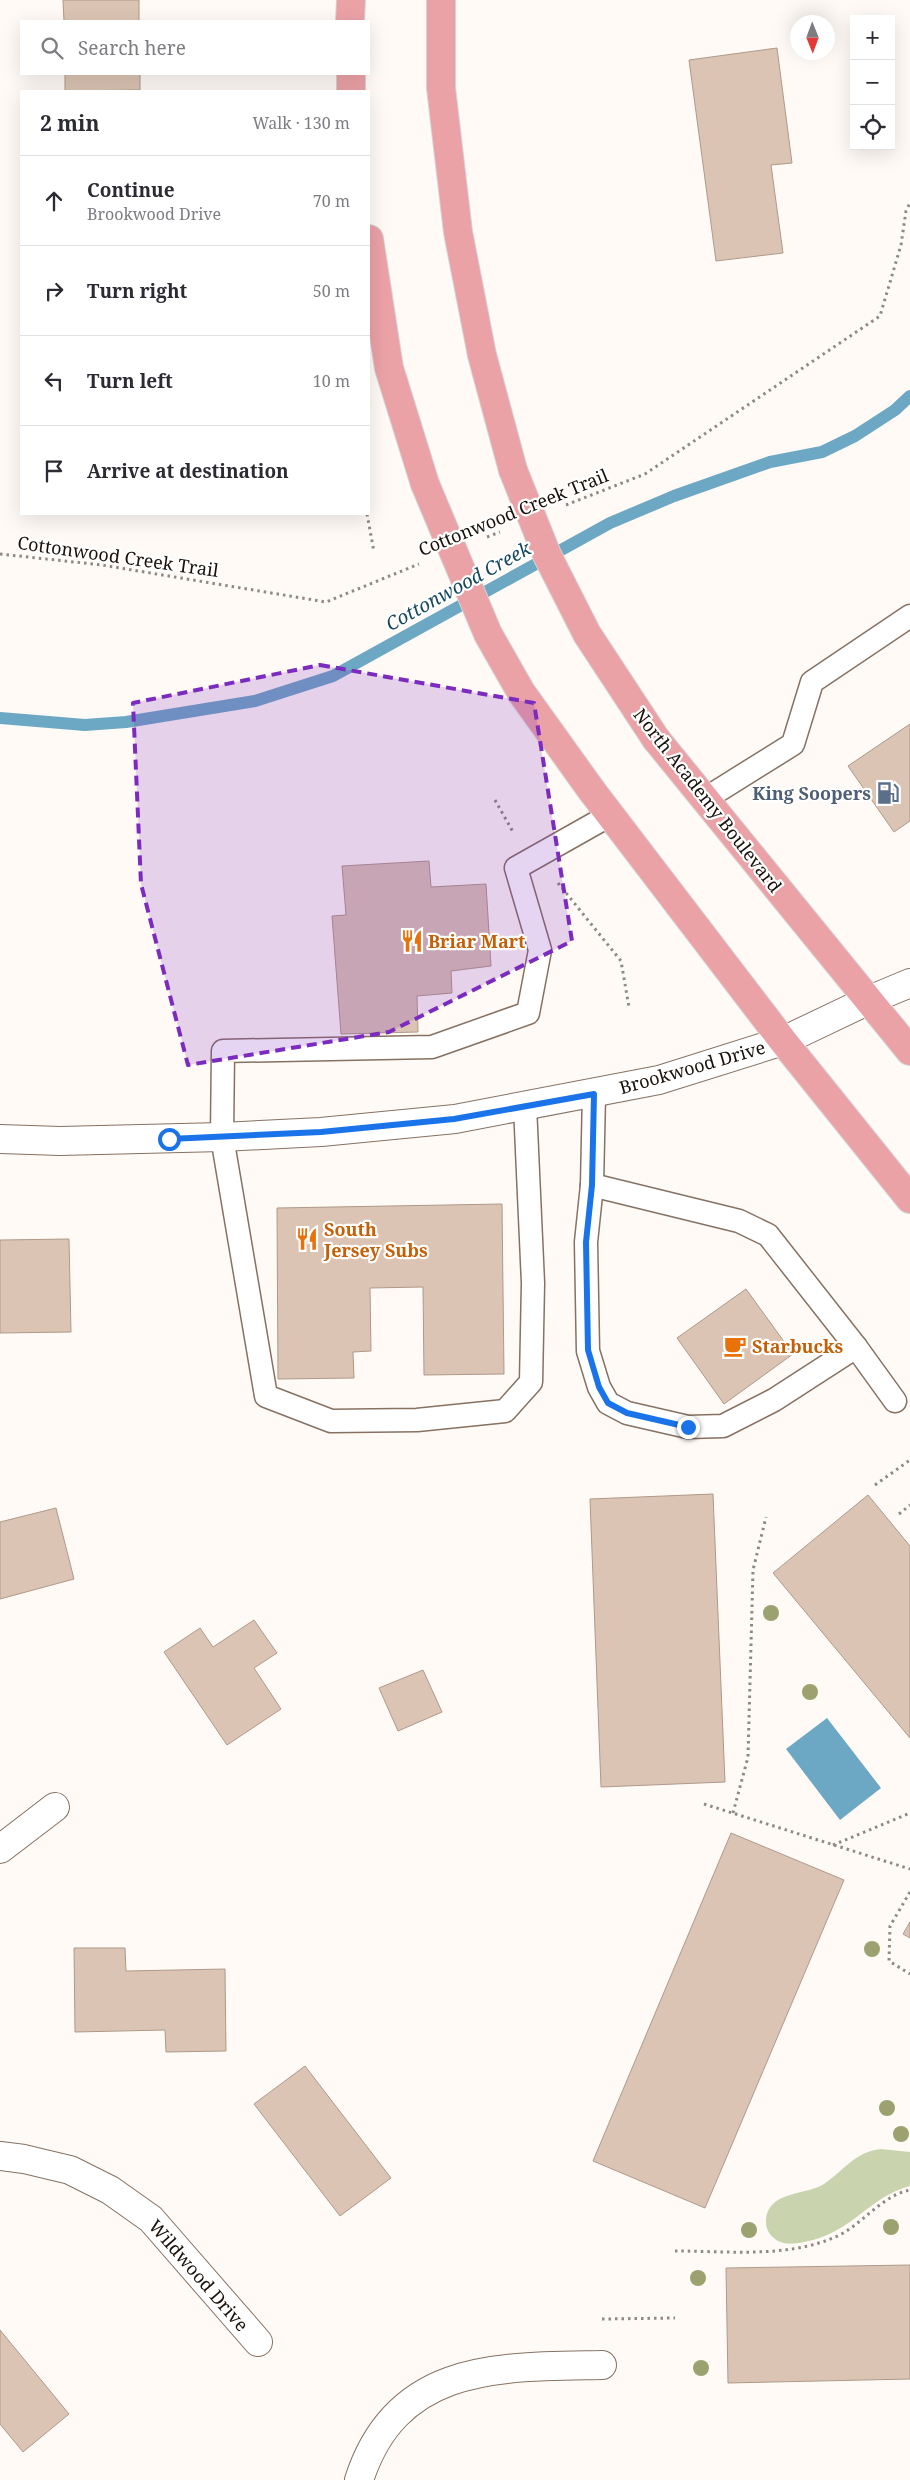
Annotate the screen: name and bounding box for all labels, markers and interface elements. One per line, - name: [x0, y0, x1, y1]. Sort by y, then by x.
- north arrow: [790, 15, 835, 60]
- map controls: [850, 15, 895, 150]
- button: +: [850, 15, 895, 60]
- search box: [20, 20, 370, 75]
- icon: search: [38, 34, 66, 62]
- text: Search here: [78, 35, 186, 61]
- button: −: [850, 60, 895, 105]
- button: locate: [850, 105, 895, 150]
- text: 2 min: [40, 109, 99, 137]
- text: Walk · 130 m: [253, 112, 350, 134]
- text: Continue: [87, 177, 175, 203]
- icon: ahead: [40, 187, 68, 215]
- text: 70 m: [313, 190, 350, 212]
- text: Brookwood Drive: [87, 203, 221, 225]
- icon: right: [40, 277, 68, 305]
- text: Turn right: [87, 278, 187, 304]
- text: 50 m: [313, 280, 350, 302]
- icon: left: [40, 367, 68, 395]
- text: Turn left: [87, 368, 173, 394]
- text: 10 m: [313, 370, 350, 392]
- icon: arrive: [40, 457, 68, 485]
- text: Arrive at destination: [87, 458, 289, 484]
- street label: Cottonwood Creek Trail: [415, 463, 612, 561]
- street label: Cottonwood Creek Trail: [16, 530, 220, 582]
- water label: Cottonwood Creek: [381, 535, 536, 637]
- street label: North Academy Boulevard: [629, 703, 787, 897]
- fuel station icon: King Soopers: [875, 780, 901, 806]
- place label: King Soopers: [752, 781, 871, 805]
- restaurant icon: Briar Mart: [399, 928, 425, 954]
- place label: Briar Mart: [428, 929, 525, 953]
- street label: Brookwood Drive: [616, 1035, 768, 1099]
- route start: [158, 1128, 181, 1151]
- place label: South Jersey Subs: [323, 1217, 428, 1262]
- restaurant icon: South Jersey Subs: [294, 1226, 320, 1252]
- cafe icon: Starbucks: [722, 1333, 748, 1359]
- place label: Starbucks: [752, 1334, 844, 1358]
- route end: [677, 1416, 700, 1439]
- street label: Wildwood Drive: [144, 2214, 254, 2336]

